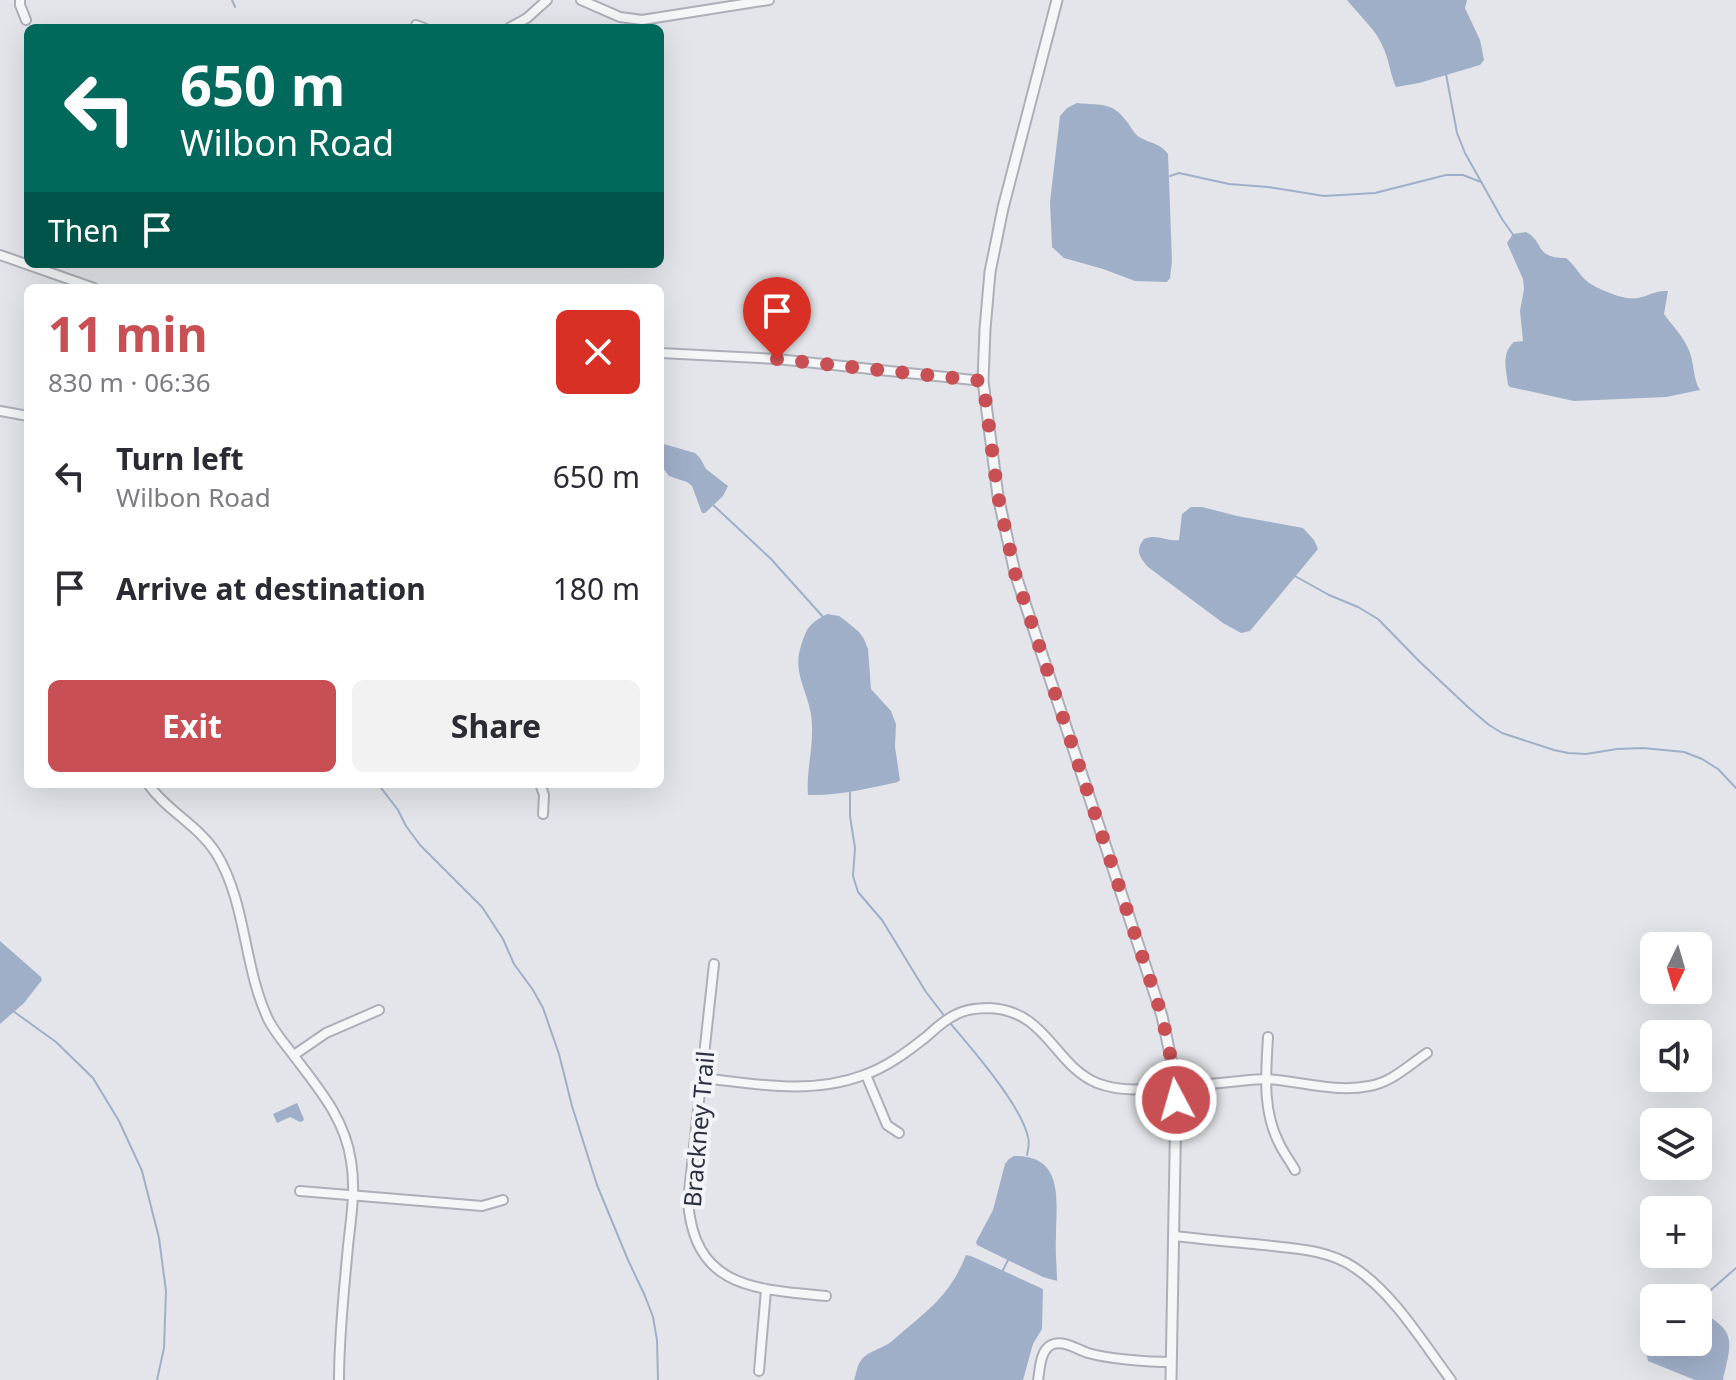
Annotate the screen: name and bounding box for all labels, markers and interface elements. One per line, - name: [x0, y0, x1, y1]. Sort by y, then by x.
- text: 650 m: [180, 46, 345, 122]
- icon: left: [48, 56, 152, 160]
- text: Wilbon Road: [180, 118, 394, 167]
- icon: arrive: [135, 208, 179, 252]
- text: Then: [48, 210, 119, 251]
- pin: [743, 277, 811, 359]
- icon: arrive: [755, 289, 799, 333]
- text: 11 min: [48, 301, 208, 366]
- button: close: [556, 310, 640, 394]
- text: 830 m · 06:36: [48, 364, 211, 400]
- text: Turn left: [116, 438, 244, 479]
- icon: left: [48, 454, 92, 498]
- text: 650 m: [553, 456, 640, 497]
- text: Wilbon Road: [116, 479, 271, 515]
- icon: arrive: [48, 566, 92, 610]
- text: Arrive at destination: [116, 568, 426, 609]
- text: 180 m: [553, 568, 640, 609]
- button: Exit: [48, 680, 336, 772]
- button: Share: [352, 680, 640, 772]
- north arrow: [1640, 932, 1712, 1004]
- map controls: [1640, 932, 1712, 1356]
- button: sound: [1640, 1020, 1712, 1092]
- street label: Brackney Trail: [675, 1050, 721, 1208]
- position arrow: [1134, 1058, 1218, 1142]
- button: layers: [1640, 1108, 1712, 1180]
- button: +: [1640, 1196, 1712, 1268]
- button: −: [1640, 1284, 1712, 1356]

